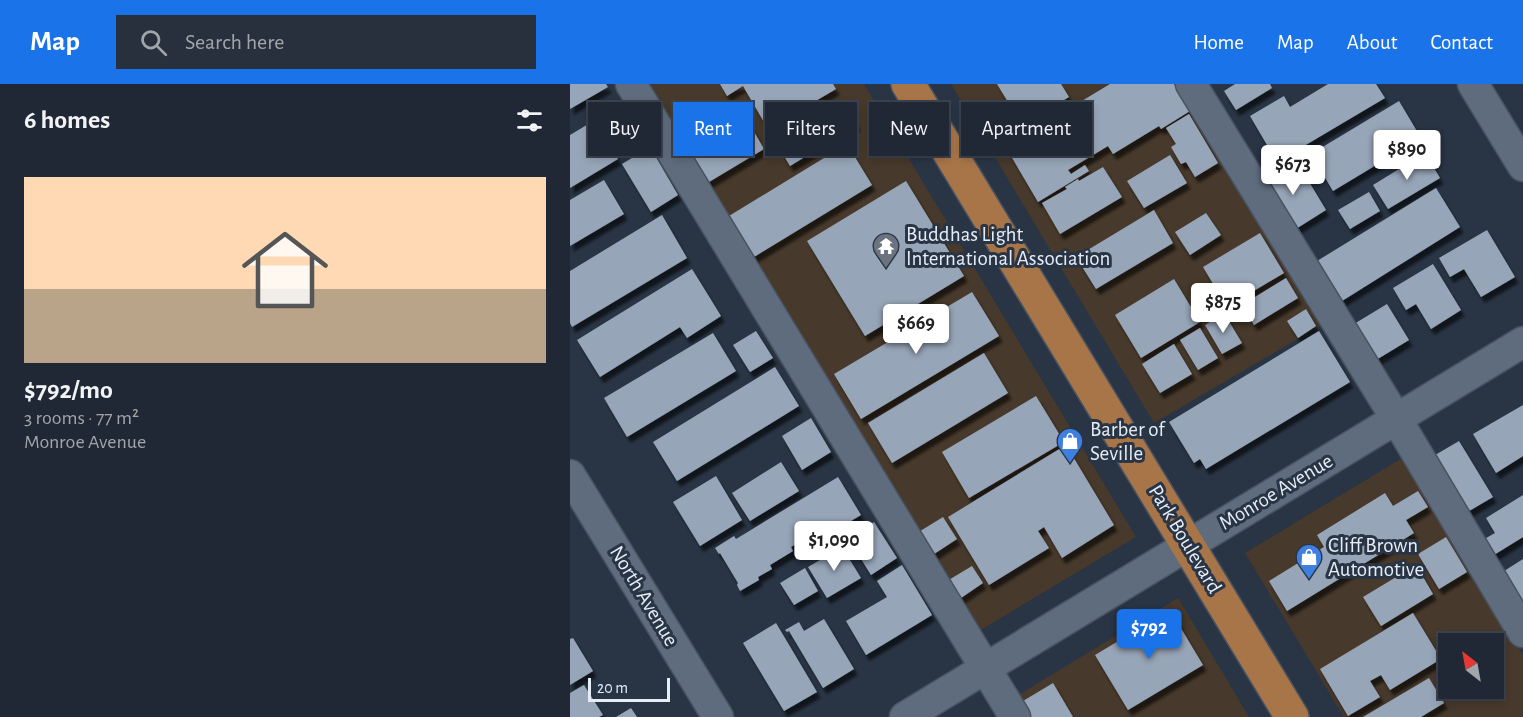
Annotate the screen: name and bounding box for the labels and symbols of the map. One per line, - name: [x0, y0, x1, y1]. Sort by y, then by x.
- pin: $890: [1371, 130, 1443, 181]
- pin: $673: [1257, 145, 1329, 196]
- place label: Buddhas Light International Association: [906, 224, 1110, 269]
- temple icon: Buddhas Light International Association: [871, 231, 901, 269]
- pin: $875: [1187, 283, 1259, 334]
- pin: $669: [880, 304, 952, 355]
- place label: Barber of Seville: [1090, 419, 1166, 464]
- shop icon: Barber of Seville: [1055, 426, 1085, 464]
- street label: Monroe Avenue: [1216, 450, 1336, 534]
- street label: Park Boulevard: [1144, 481, 1226, 597]
- pin: $1,090: [785, 521, 883, 572]
- place label: Cliff Brown Automotive: [1328, 535, 1424, 580]
- street label: North Avenue: [606, 542, 682, 650]
- shop icon: Cliff Brown Automotive: [1294, 542, 1324, 580]
- pin: $792: [1113, 609, 1185, 660]
- north arrow: [1438, 633, 1504, 699]
- scale bar: [588, 675, 670, 702]

